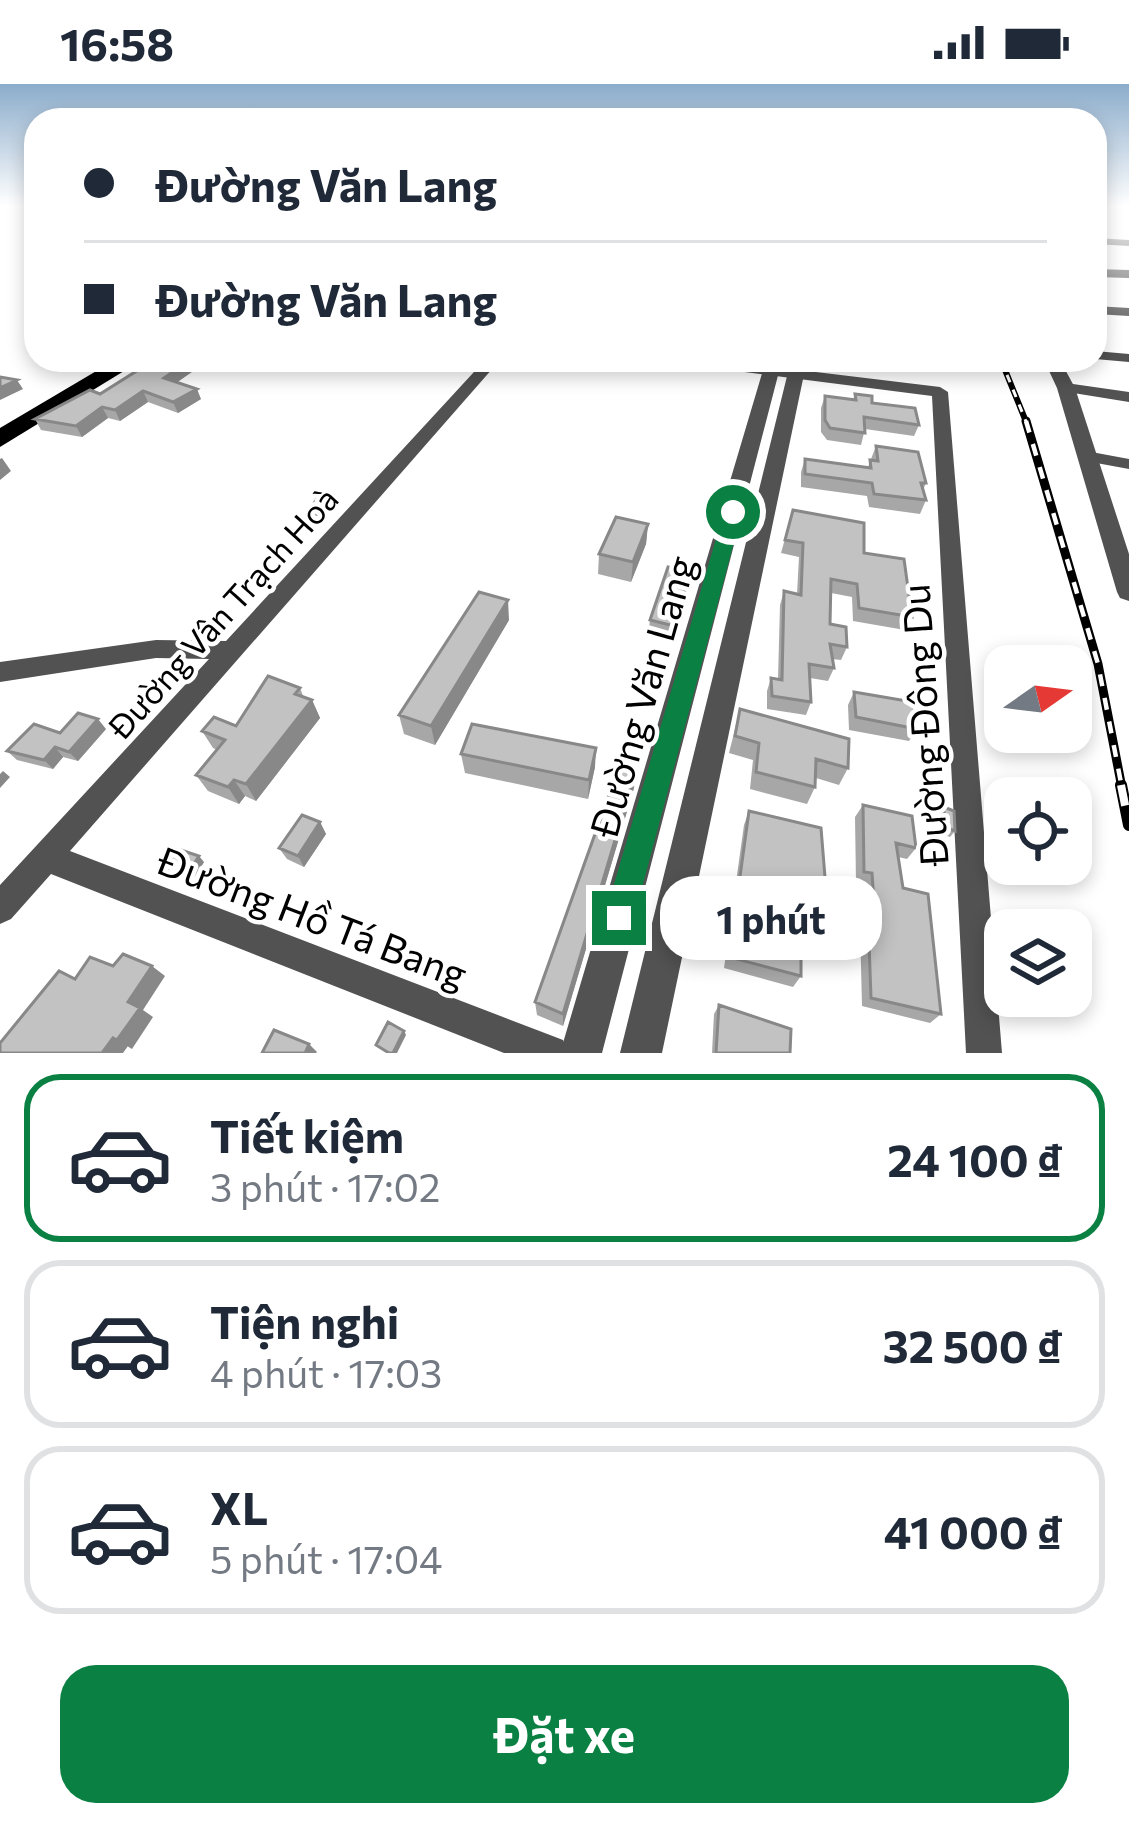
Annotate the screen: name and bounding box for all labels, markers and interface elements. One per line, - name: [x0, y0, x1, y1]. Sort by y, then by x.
- text: 16:58: [60, 15, 174, 70]
- text: Đường Văn Lang: [156, 156, 497, 211]
- text: Đường Văn Lang: [156, 271, 497, 326]
- street label: Đường Vân Trạch Hoà: [98, 478, 346, 747]
- route start: [706, 485, 760, 539]
- street label: Đường Văn Lang: [578, 550, 704, 843]
- street label: Đường Đông Du: [889, 582, 957, 869]
- north arrow: [984, 645, 1092, 753]
- map controls: [984, 645, 1092, 1017]
- button: locate: [984, 777, 1092, 885]
- street label: Đường Hồ Tá Bang: [151, 835, 474, 997]
- callout: 1 phút: [661, 876, 883, 960]
- route end: [592, 891, 646, 945]
- text: 1 phút: [716, 894, 826, 942]
- button: layers: [984, 909, 1092, 1017]
- icon: car: [66, 1104, 174, 1212]
- text: Tiết kiệm: [210, 1107, 404, 1162]
- text: 24 100 ₫: [887, 1131, 1063, 1186]
- text: 3 phút · 17:02: [210, 1162, 440, 1210]
- icon: car: [66, 1290, 174, 1398]
- text: Tiện nghi: [210, 1293, 399, 1348]
- text: 32 500 ₫: [883, 1317, 1063, 1372]
- text: 4 phút · 17:03: [210, 1348, 442, 1396]
- icon: car: [66, 1476, 174, 1584]
- text: XL: [210, 1479, 268, 1534]
- text: 41 000 ₫: [884, 1503, 1063, 1558]
- text: 5 phút · 17:04: [210, 1534, 443, 1582]
- button: Đặt xe: [60, 1665, 1069, 1803]

